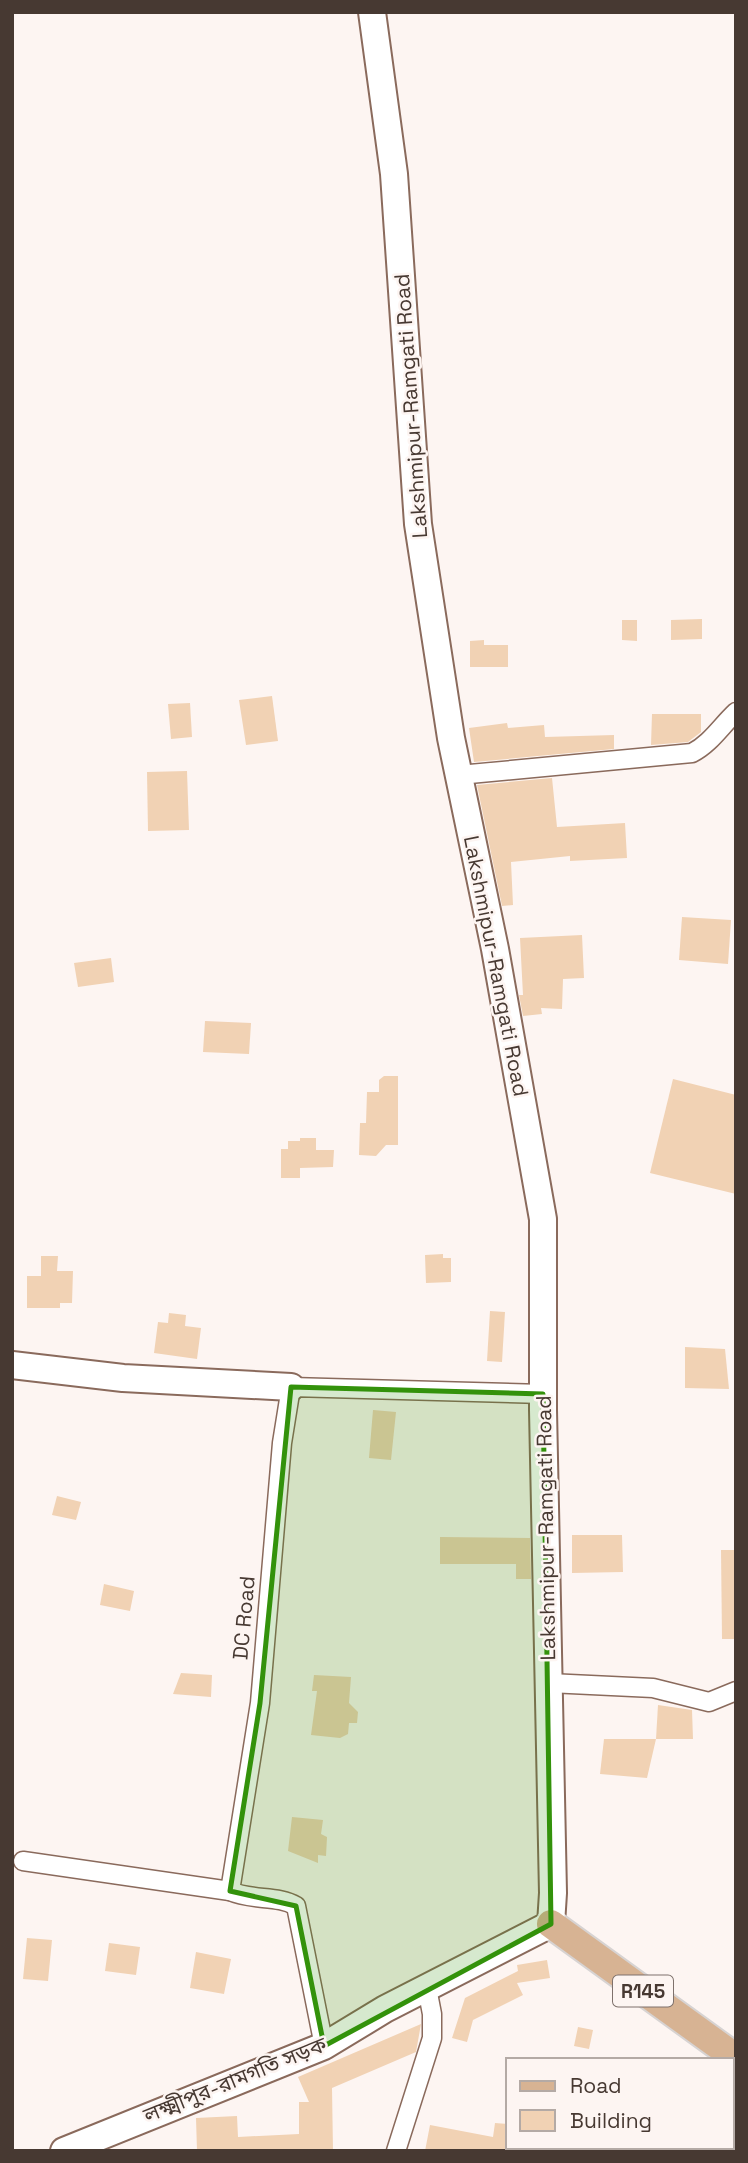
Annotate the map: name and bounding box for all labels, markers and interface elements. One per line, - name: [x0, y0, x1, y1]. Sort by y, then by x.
- street label: Lakshmipur-Ramgati Road: [388, 273, 433, 539]
- street label: Lakshmipur-Ramgati Road: [458, 833, 535, 1099]
- street label: Lakshmipur-Ramgati Road: [530, 1395, 561, 1661]
- street label: DC Road: [226, 1575, 261, 1661]
- road number: R145: [613, 1976, 673, 2007]
- street label: লক্ষ্মীপুর-রামগতি সড়ক: [138, 2030, 331, 2129]
- legend: [506, 2058, 734, 2149]
- text: Road: [570, 2072, 622, 2099]
- text: Building: [570, 2107, 652, 2134]

